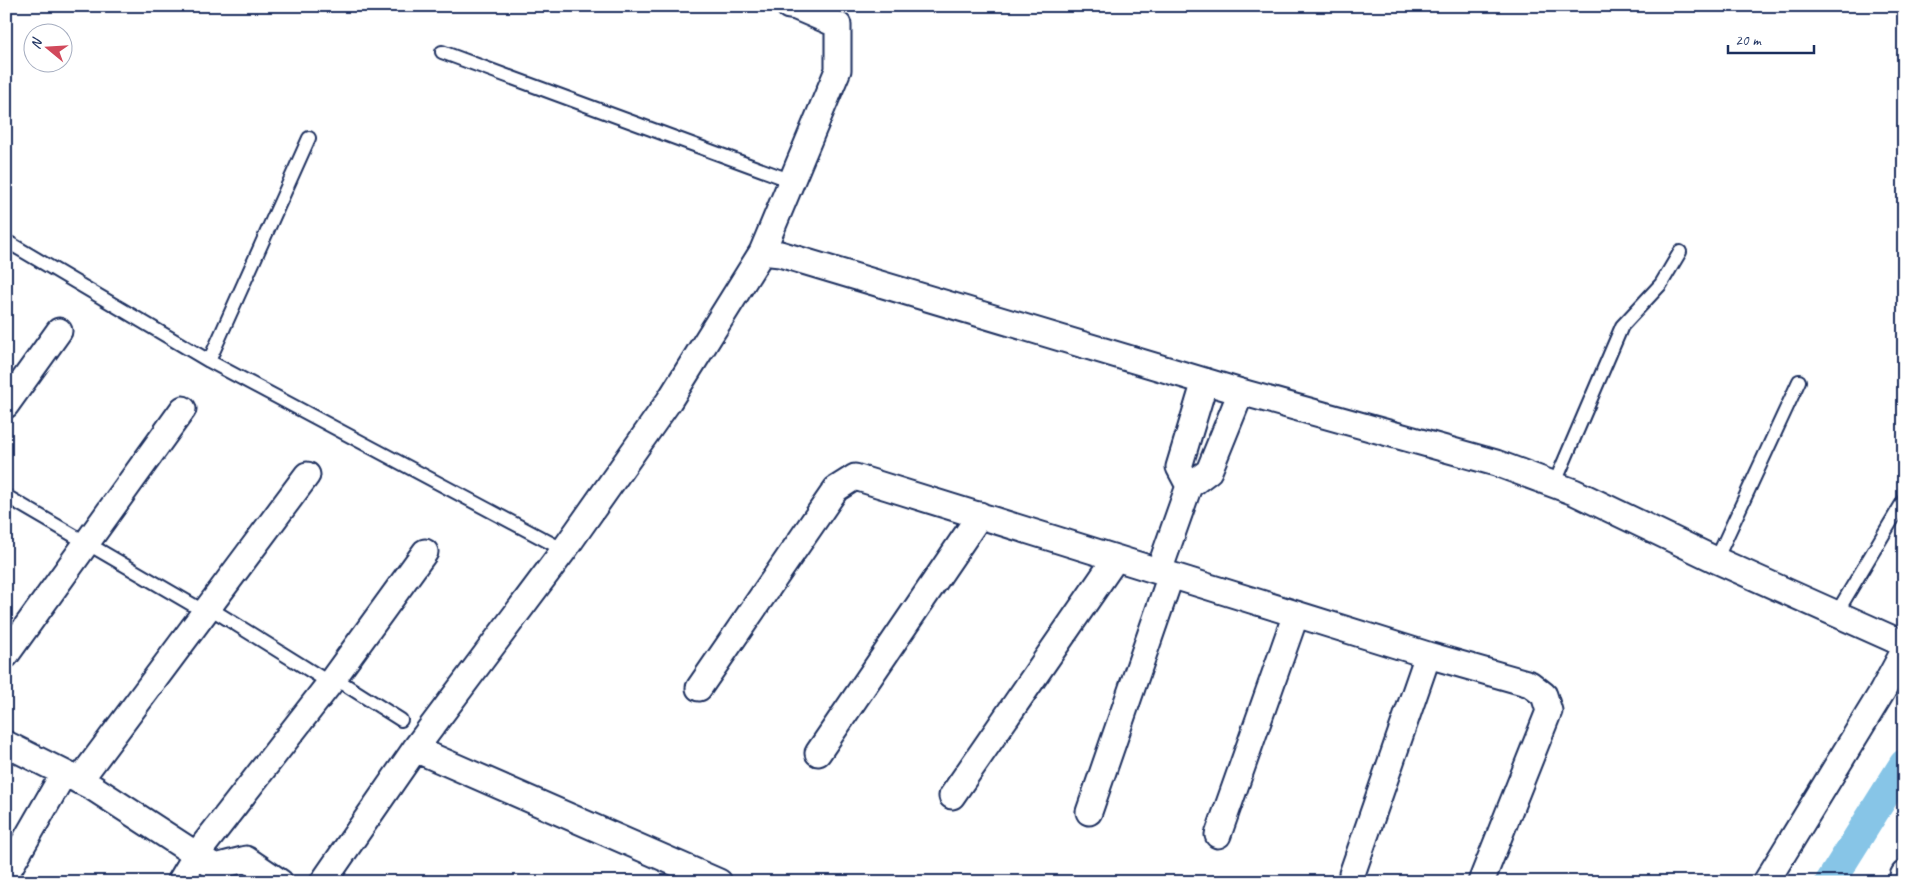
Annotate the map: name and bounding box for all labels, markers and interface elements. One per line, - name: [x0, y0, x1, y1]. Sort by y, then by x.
- north arrow: [22, 22, 72, 72]
- scale bar: [1728, 22, 1814, 54]
- text: 20 m: [1735, 31, 1762, 50]
- text: N: [27, 35, 46, 51]

